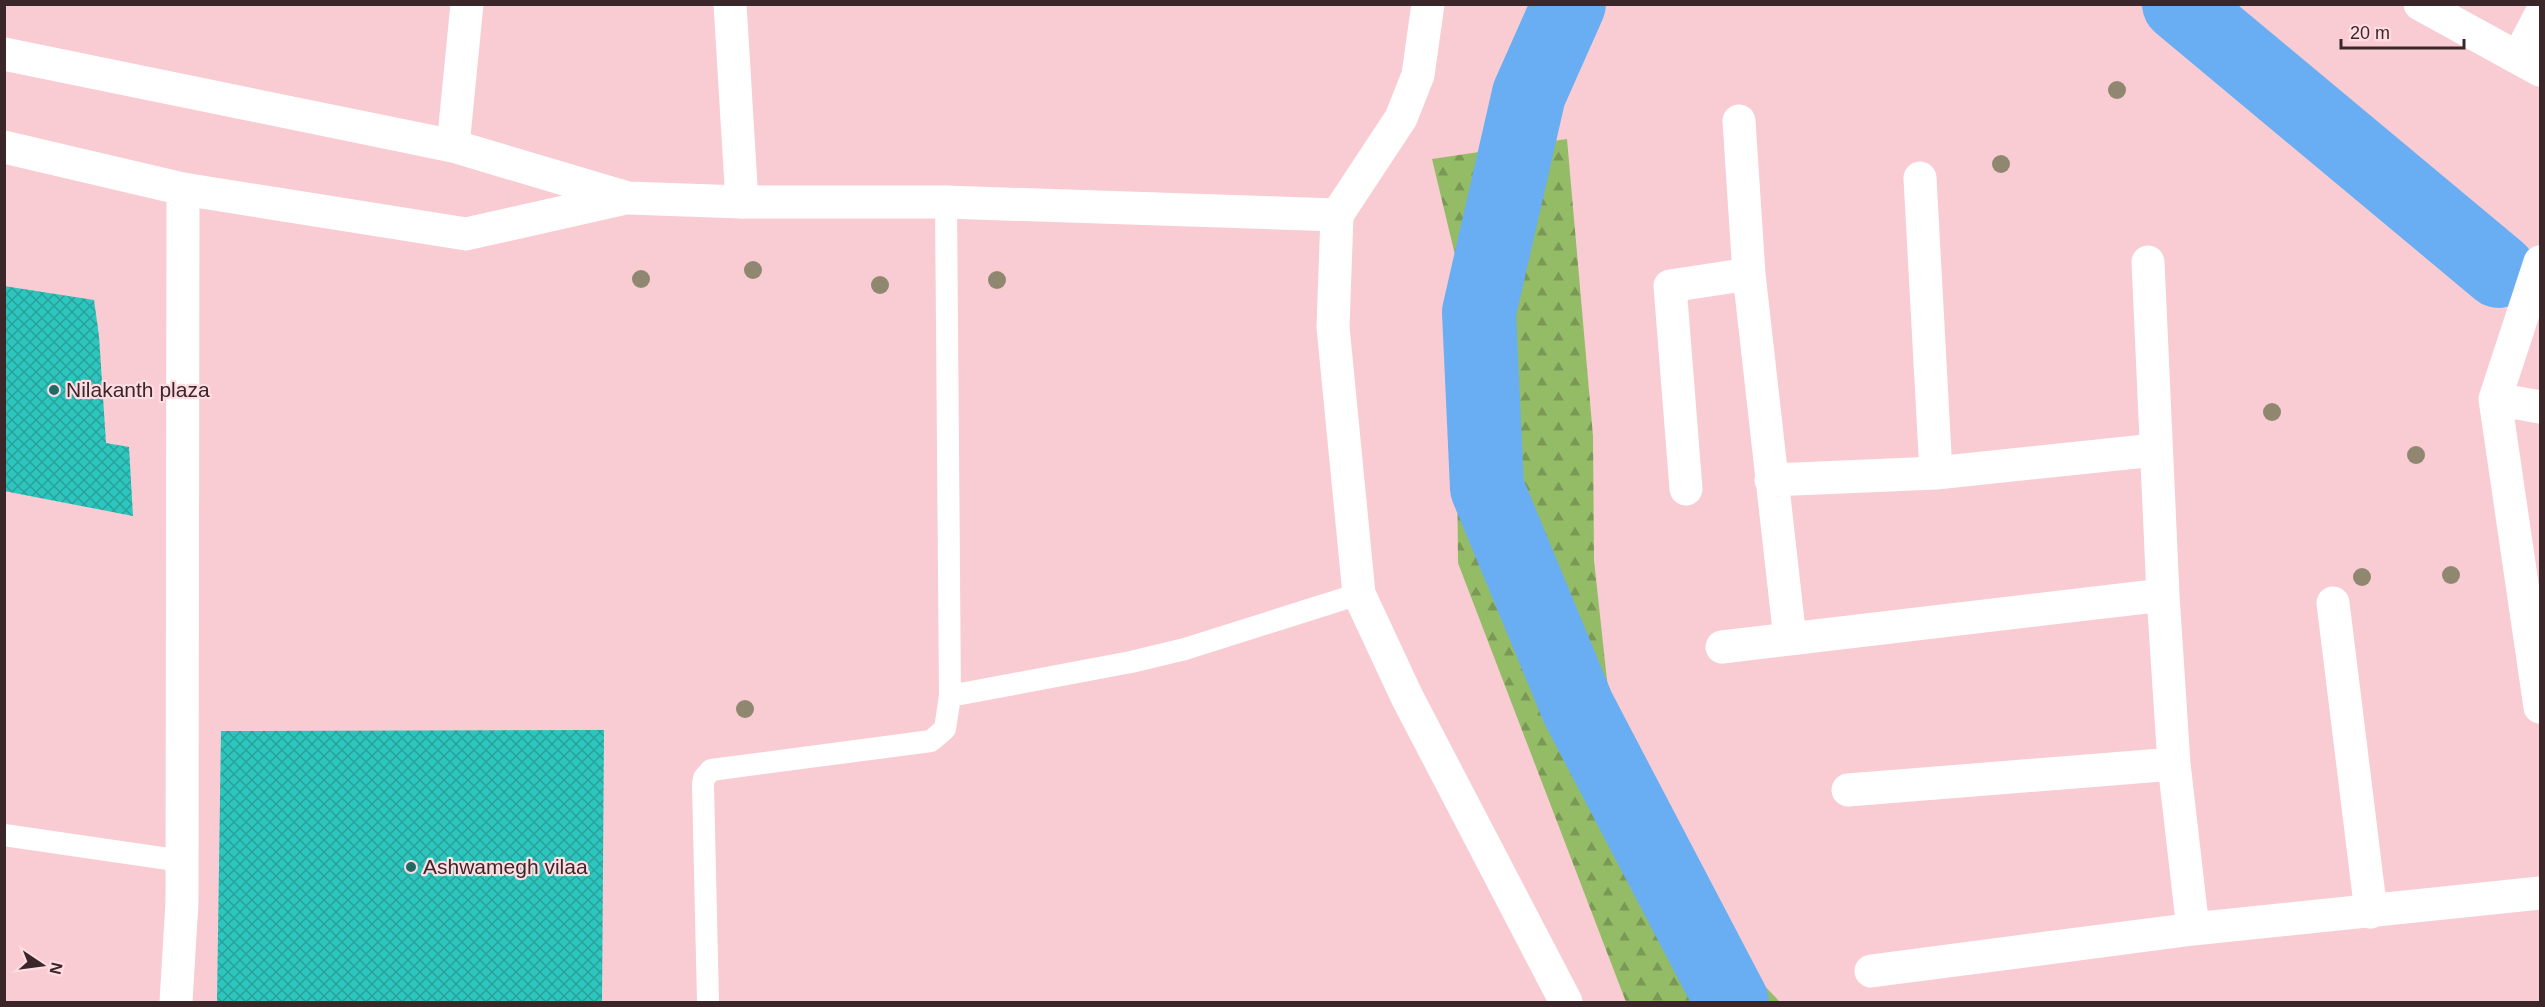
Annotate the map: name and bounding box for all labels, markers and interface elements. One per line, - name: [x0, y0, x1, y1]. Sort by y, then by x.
- scale bar: [2341, 12, 2464, 50]
- text: 20 m: [2350, 23, 2390, 43]
- place label: Nilakanth plaza: [66, 378, 210, 401]
- marker: Nilakanth plaza: [47, 383, 61, 397]
- place label: Ashwamegh vilaa: [423, 855, 588, 878]
- marker: Ashwamegh vilaa: [404, 860, 418, 874]
- north arrow: [12, 935, 72, 995]
- text: N: [47, 961, 66, 976]

